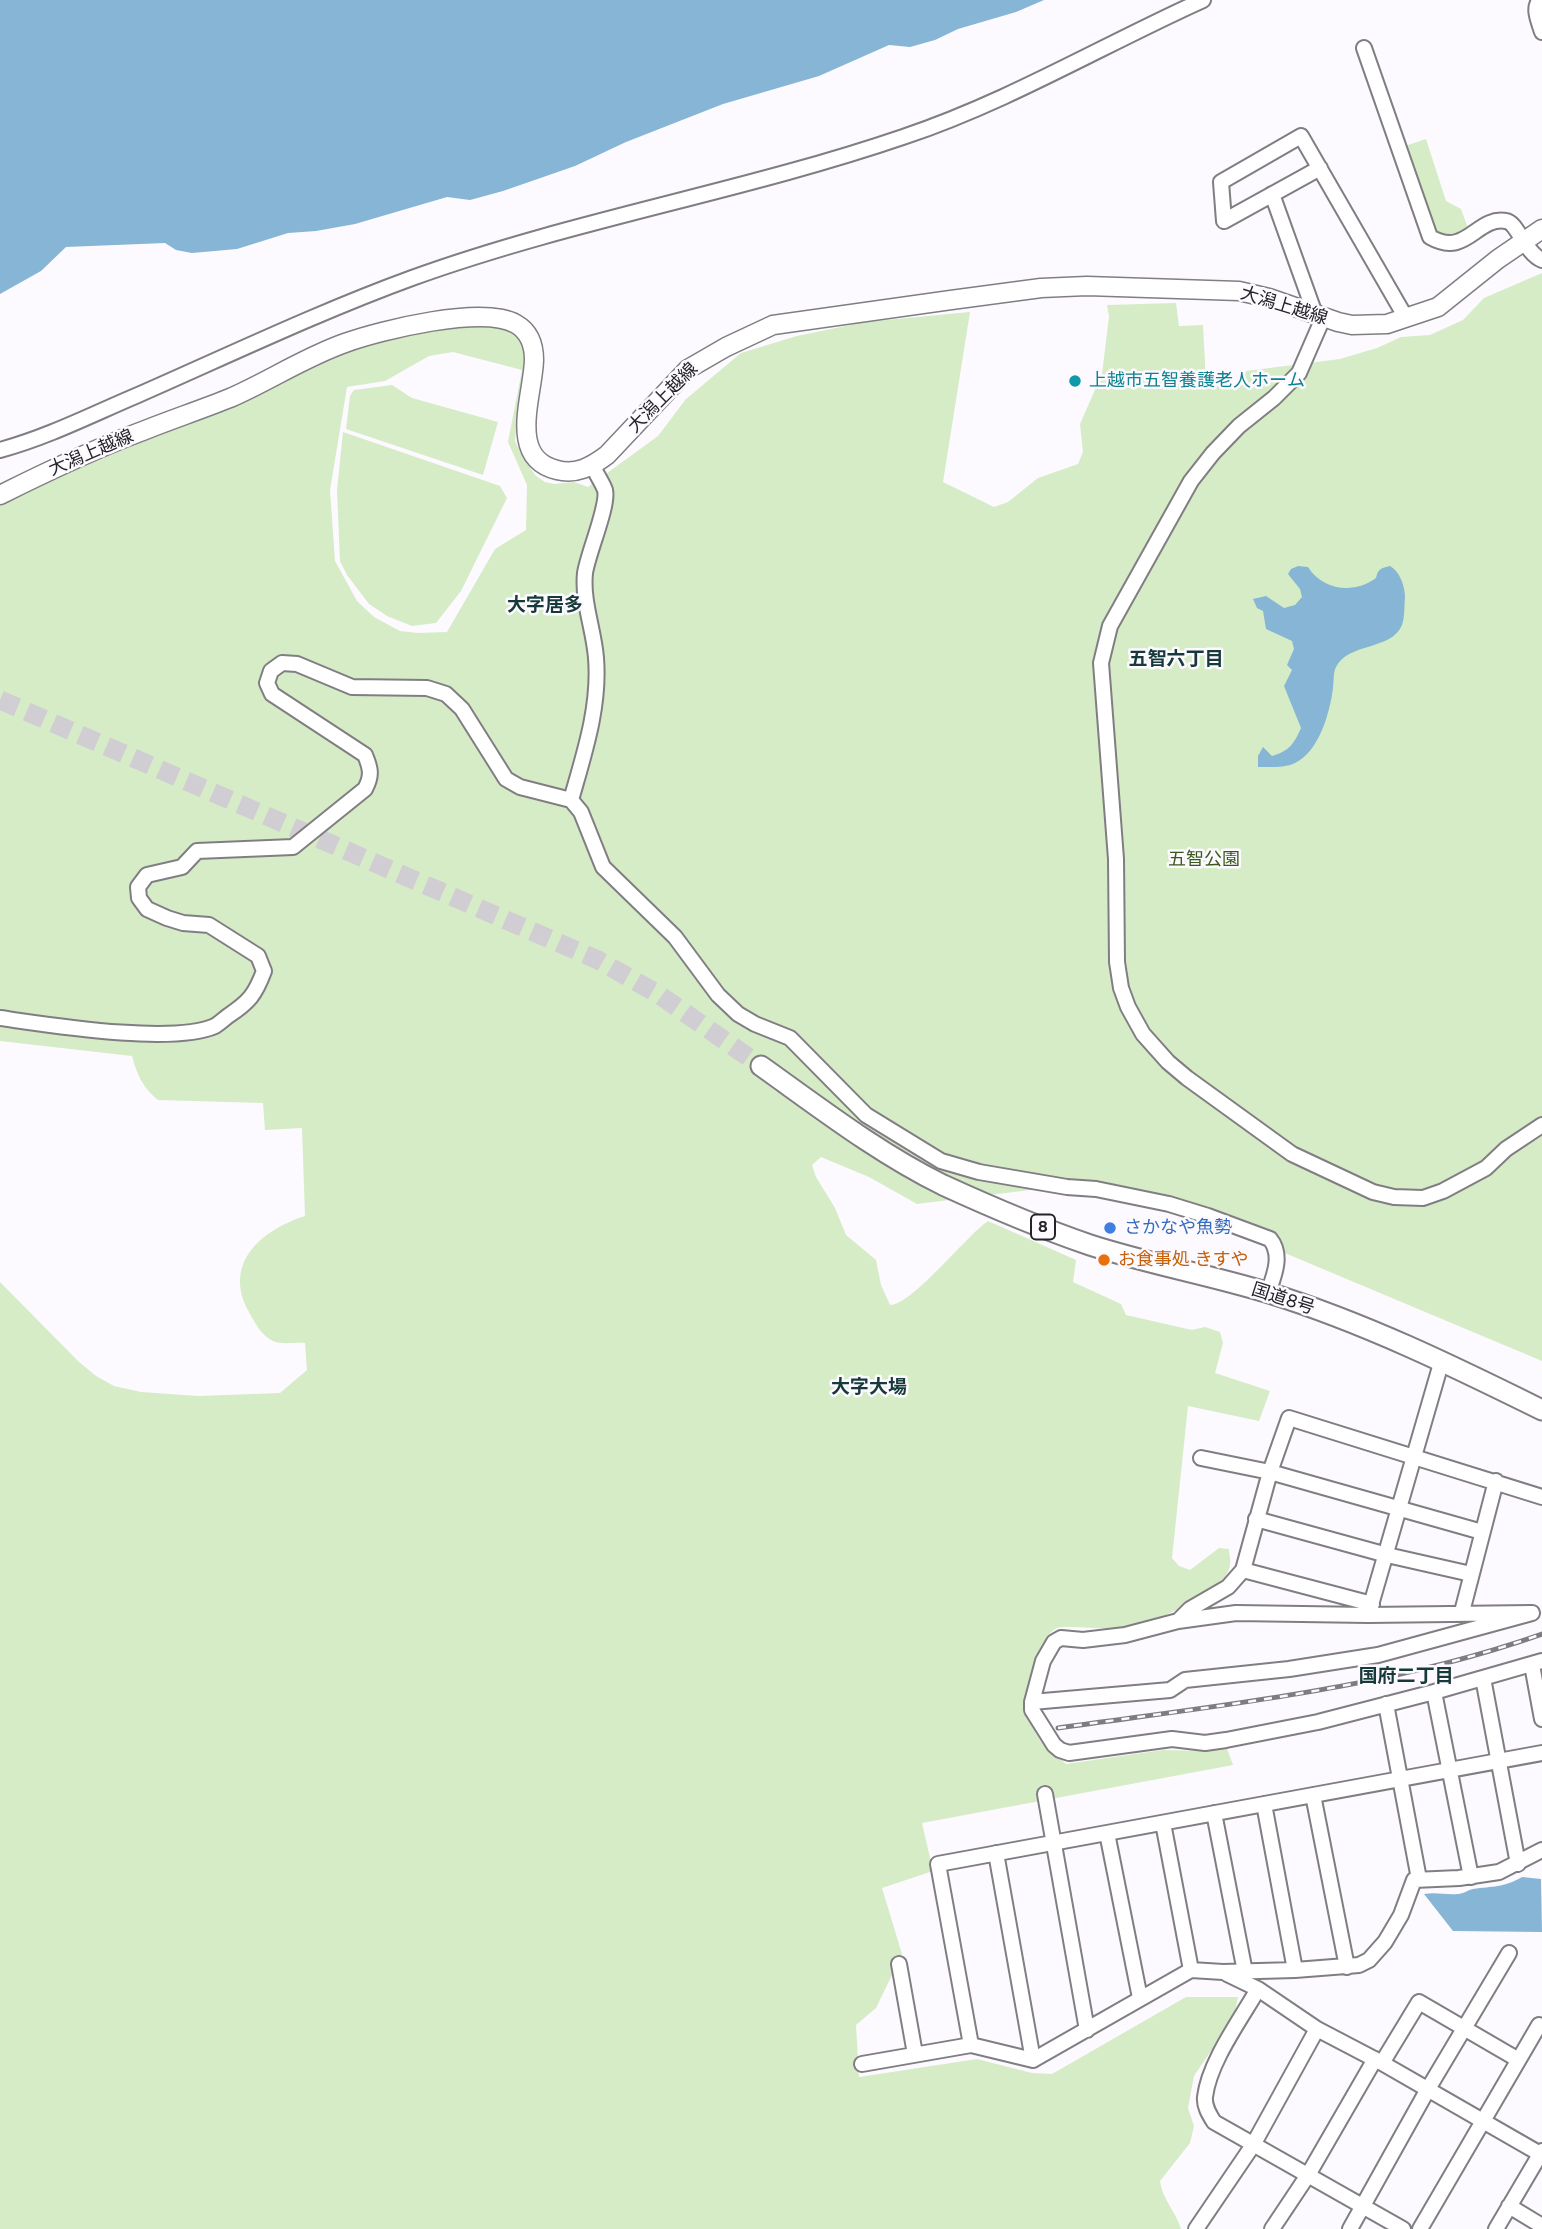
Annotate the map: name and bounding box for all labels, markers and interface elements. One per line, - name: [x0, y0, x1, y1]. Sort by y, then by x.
- street label: 大潟上越線: [1238, 283, 1330, 329]
- street label: 大潟上越線: [624, 359, 702, 437]
- place label: 上越市五智養護老人ホーム: [1089, 370, 1305, 392]
- marker: 上越市五智養護老人ホーム: [1067, 373, 1083, 389]
- street label: 大潟上越線: [45, 425, 137, 481]
- district label: 大字居多: [507, 594, 583, 616]
- district label: 五智六丁目: [1129, 648, 1223, 670]
- park label: 五智公園: [1168, 849, 1240, 871]
- road number: 8: [1031, 1214, 1055, 1240]
- place label: さかなや魚勢: [1124, 1217, 1232, 1239]
- marker: さかなや魚勢: [1102, 1220, 1118, 1236]
- place label: お食事処 きすや: [1118, 1249, 1248, 1271]
- marker: お食事処 きすや: [1096, 1252, 1112, 1268]
- street label: 国道8号: [1249, 1279, 1317, 1319]
- district label: 大字大場: [831, 1376, 907, 1398]
- district label: 国府二丁目: [1359, 1665, 1453, 1687]

